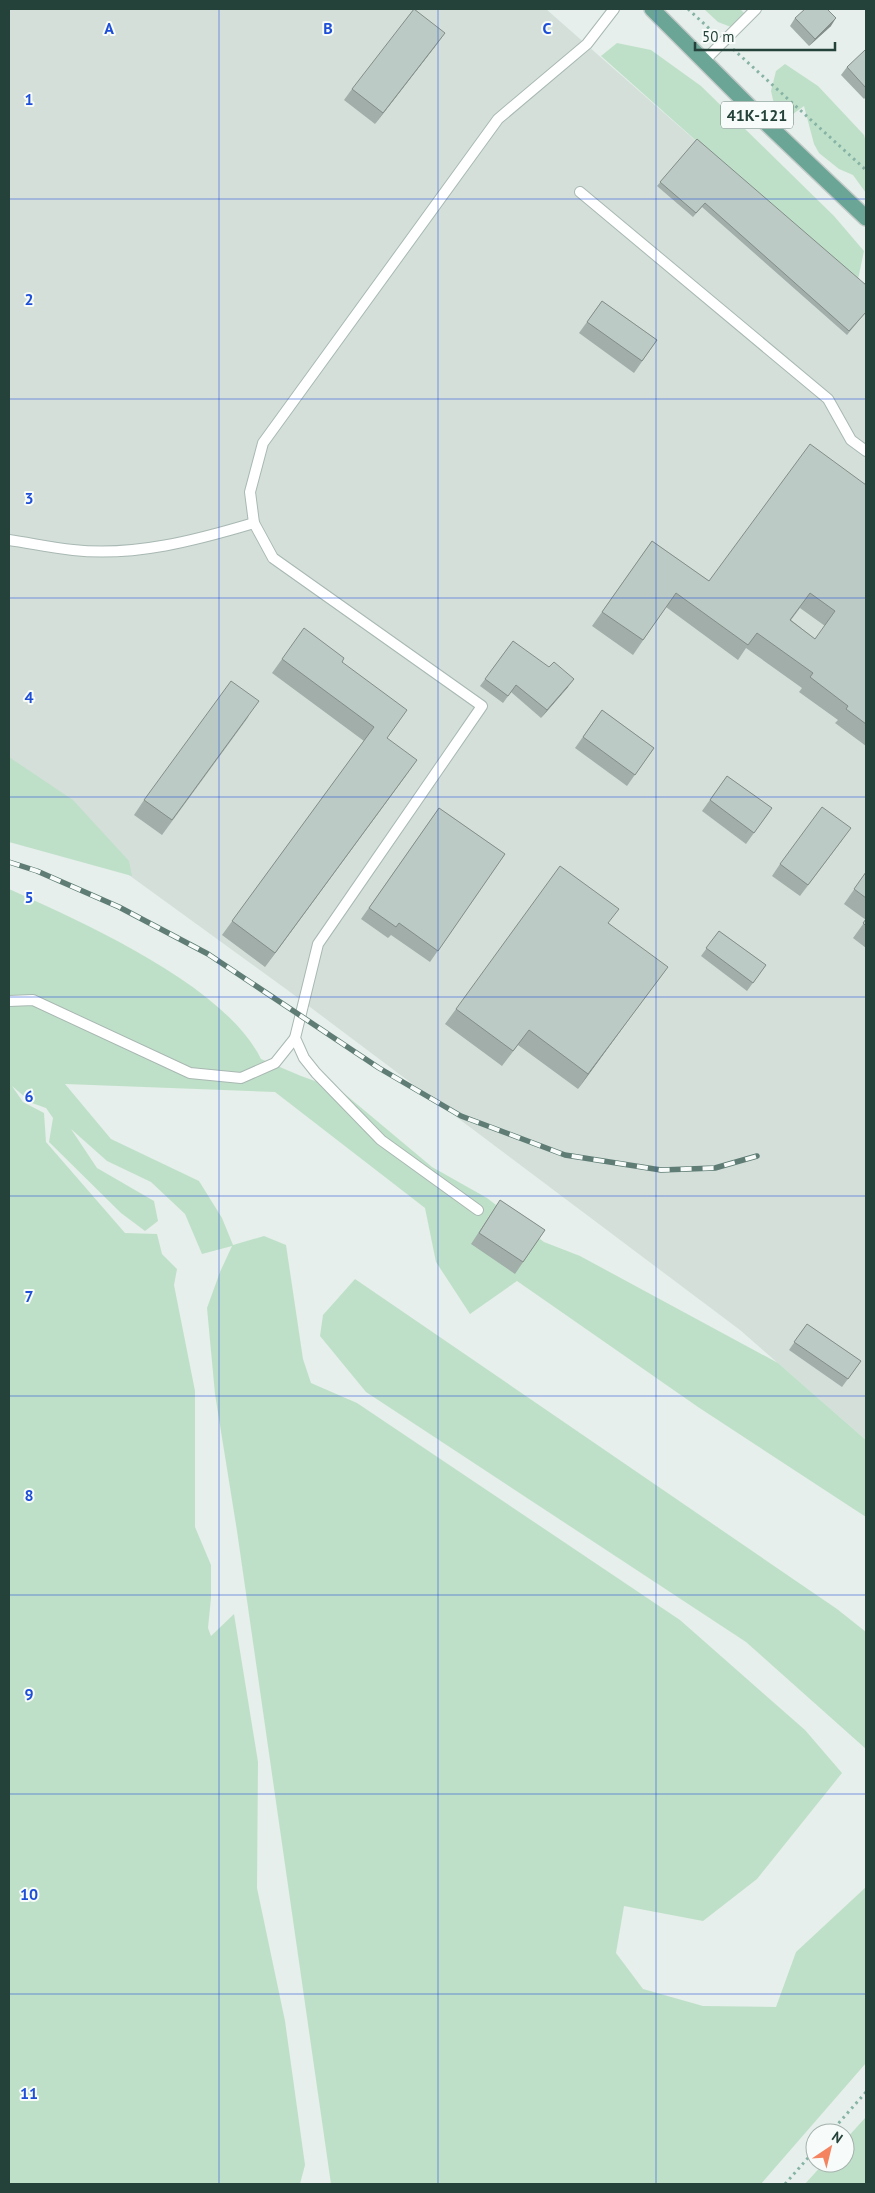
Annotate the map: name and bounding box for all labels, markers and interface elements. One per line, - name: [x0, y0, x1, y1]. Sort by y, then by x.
- text: A: [104, 18, 114, 38]
- text: B: [323, 18, 333, 38]
- text: C: [543, 18, 552, 38]
- scale bar: [695, 20, 835, 52]
- text: 50 m: [702, 27, 735, 46]
- text: 1: [24, 89, 34, 109]
- road number: 41К-121: [721, 102, 793, 128]
- text: 2: [24, 289, 34, 309]
- text: 3: [24, 488, 34, 508]
- text: 4: [24, 687, 34, 707]
- text: 5: [24, 887, 34, 907]
- text: 6: [24, 1086, 34, 1106]
- text: 7: [24, 1286, 34, 1306]
- text: 8: [24, 1485, 34, 1505]
- text: 9: [24, 1684, 34, 1704]
- text: 10: [20, 1884, 38, 1904]
- text: 11: [20, 2083, 38, 2103]
- north arrow: [805, 2123, 855, 2173]
- text: N: [829, 2127, 846, 2147]

